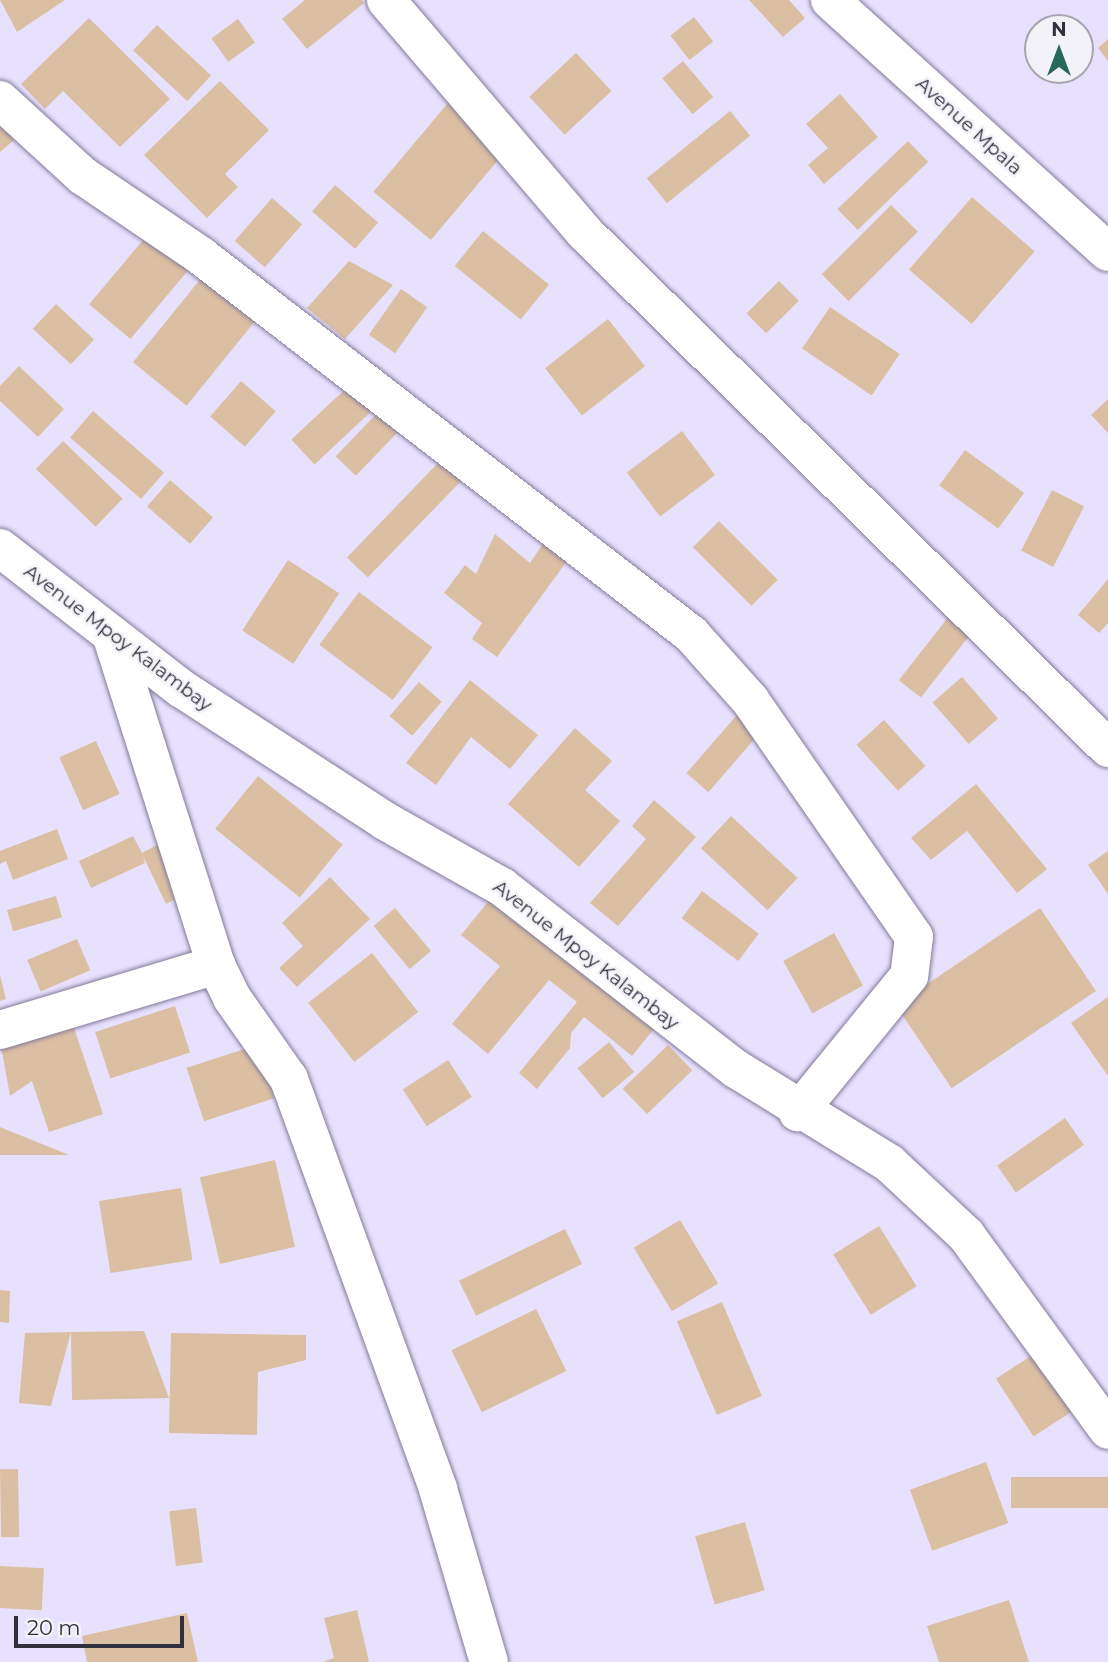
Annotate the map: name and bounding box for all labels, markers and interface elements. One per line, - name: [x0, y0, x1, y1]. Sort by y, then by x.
- north arrow: [1024, 14, 1094, 84]
- text: N: [1051, 18, 1067, 41]
- street label: Avenue Mpala: [911, 72, 1027, 180]
- street label: Avenue Mpoy Kalambay: [19, 560, 217, 716]
- street label: Avenue Mpoy Kalambay: [489, 875, 683, 1035]
- scale bar: [18, 1602, 187, 1646]
- text: 20 m: [27, 1615, 81, 1640]

